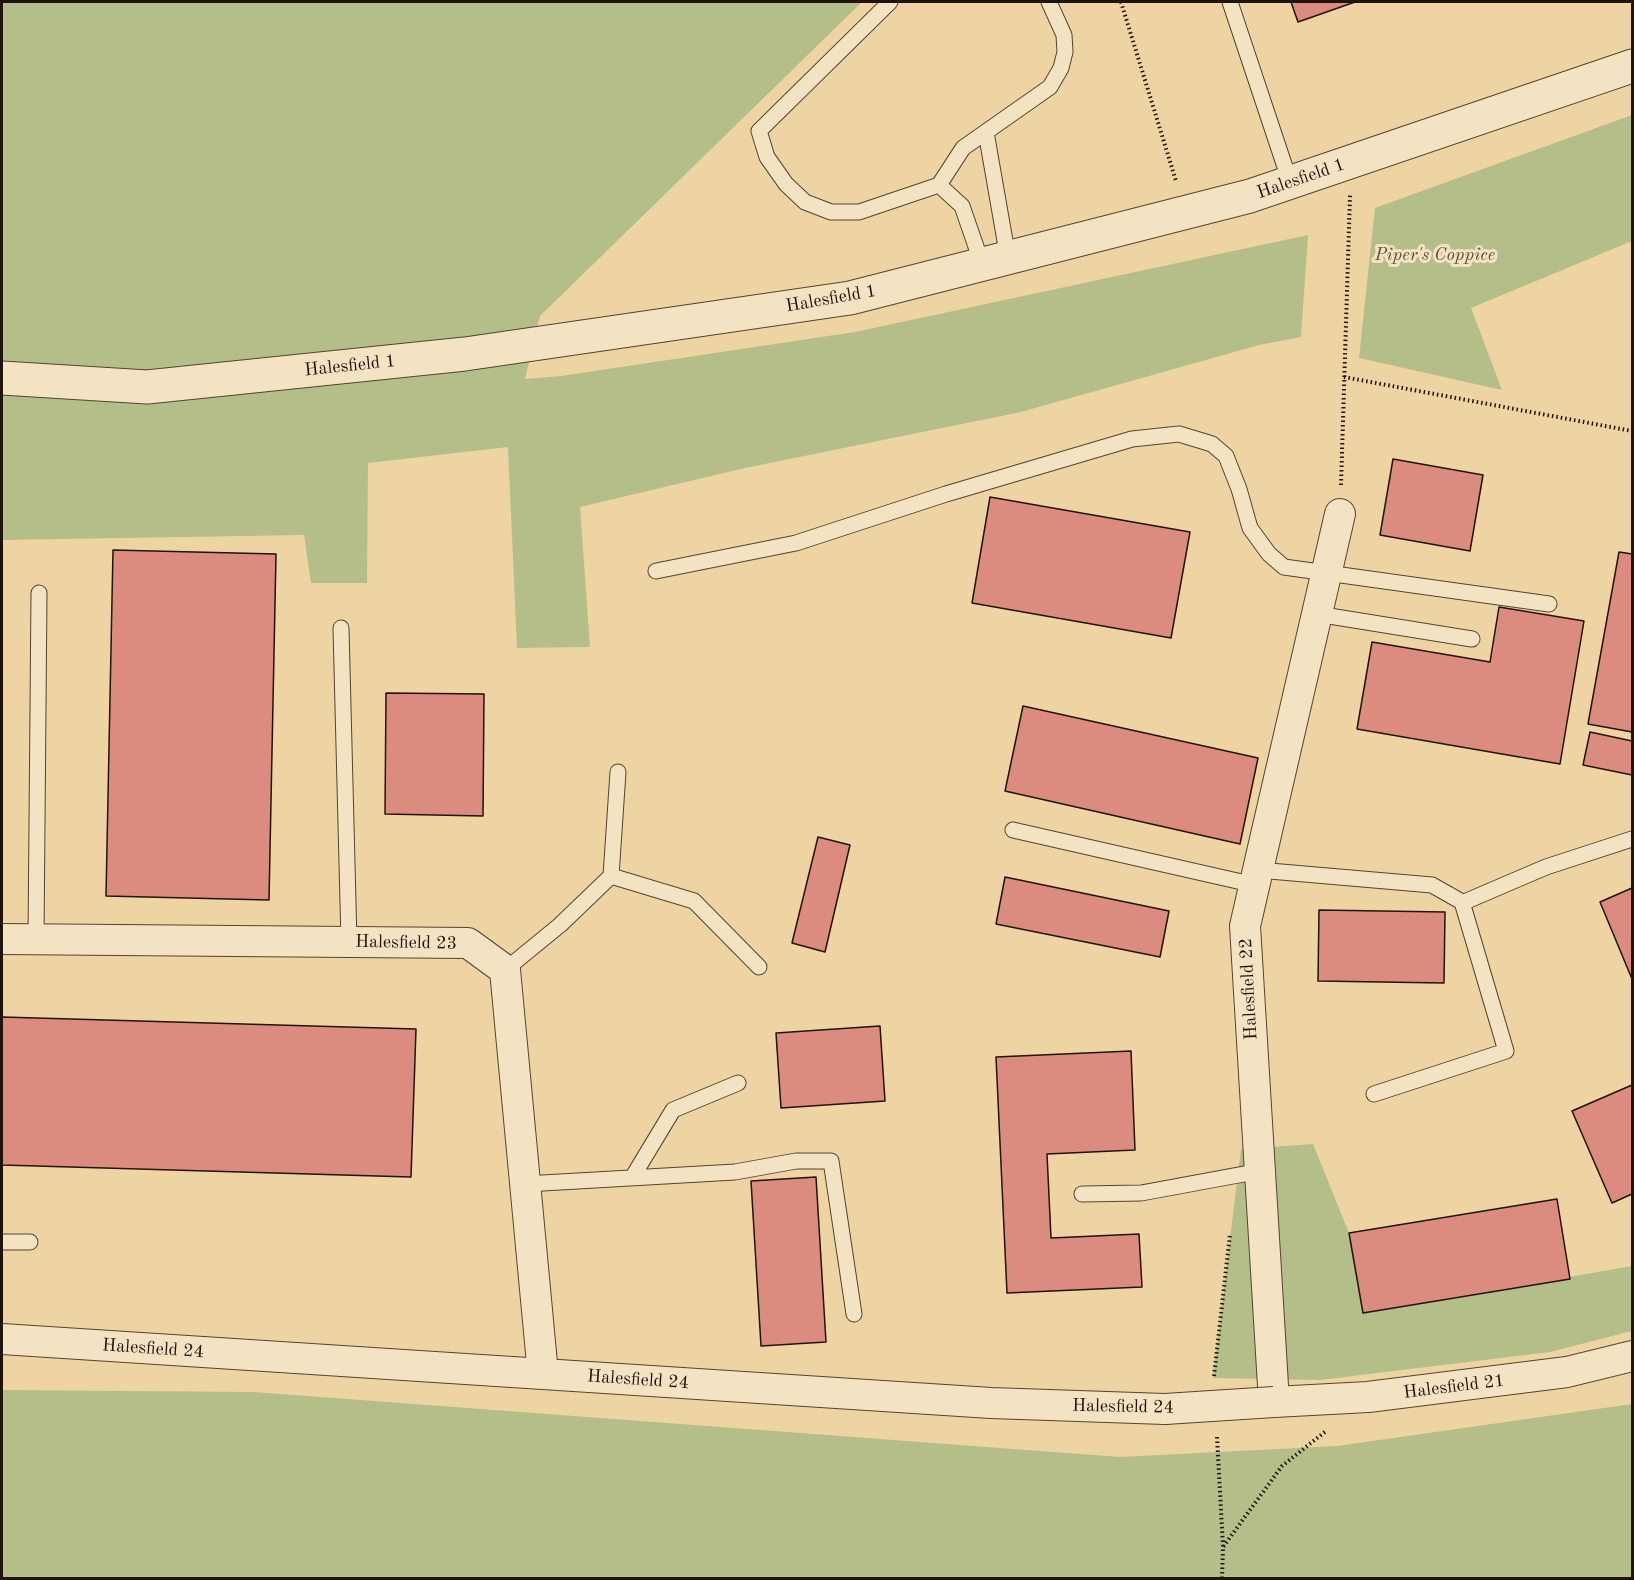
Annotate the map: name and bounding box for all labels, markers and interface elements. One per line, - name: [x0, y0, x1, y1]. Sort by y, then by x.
- street label: Halesfield 1: [1254, 154, 1348, 204]
- park label: Piper's Coppice: [1375, 244, 1495, 266]
- street label: Halesfield 1: [784, 280, 878, 318]
- street label: Halesfield 1: [303, 350, 397, 382]
- street label: Halesfield 23: [355, 931, 457, 955]
- street label: Halesfield 22: [1236, 937, 1262, 1041]
- street label: Halesfield 24: [101, 1335, 205, 1363]
- street label: Halesfield 24: [586, 1366, 690, 1394]
- street label: Halesfield 21: [1402, 1370, 1506, 1404]
- street label: Halesfield 24: [1072, 1395, 1174, 1419]

